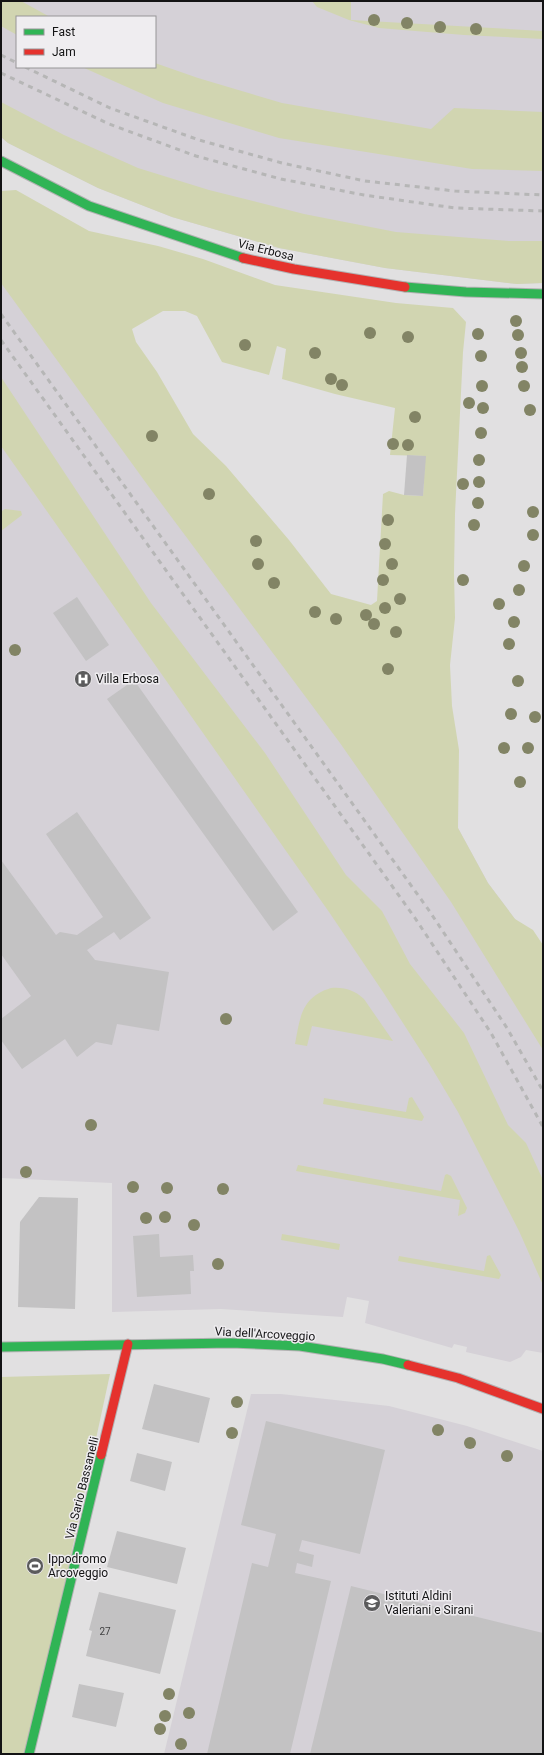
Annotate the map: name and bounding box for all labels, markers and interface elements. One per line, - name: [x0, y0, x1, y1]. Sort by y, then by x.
- legend: [16, 16, 156, 68]
- text: Fast: [52, 25, 75, 39]
- text: Jam: [52, 45, 76, 59]
- street label: Via Erbosa: [237, 236, 295, 264]
- hospital icon: Villa Erbosa: [73, 669, 93, 689]
- place label: Villa Erbosa: [96, 672, 159, 686]
- street label: Via dell'Arcoveggio: [214, 1324, 316, 1344]
- street label: Via Sario Bassanelli: [62, 1435, 102, 1541]
- place label: Ippodromo Arcoveggio: [48, 1552, 108, 1580]
- sports icon: Ippodromo Arcoveggio: [25, 1556, 45, 1576]
- place label: Istituti Aldini Valeriani e Sirani: [385, 1589, 474, 1617]
- school or university icon: Istituti Aldini Valeriani e Sirani: [362, 1593, 382, 1613]
- house number: 27: [99, 1626, 111, 1637]

